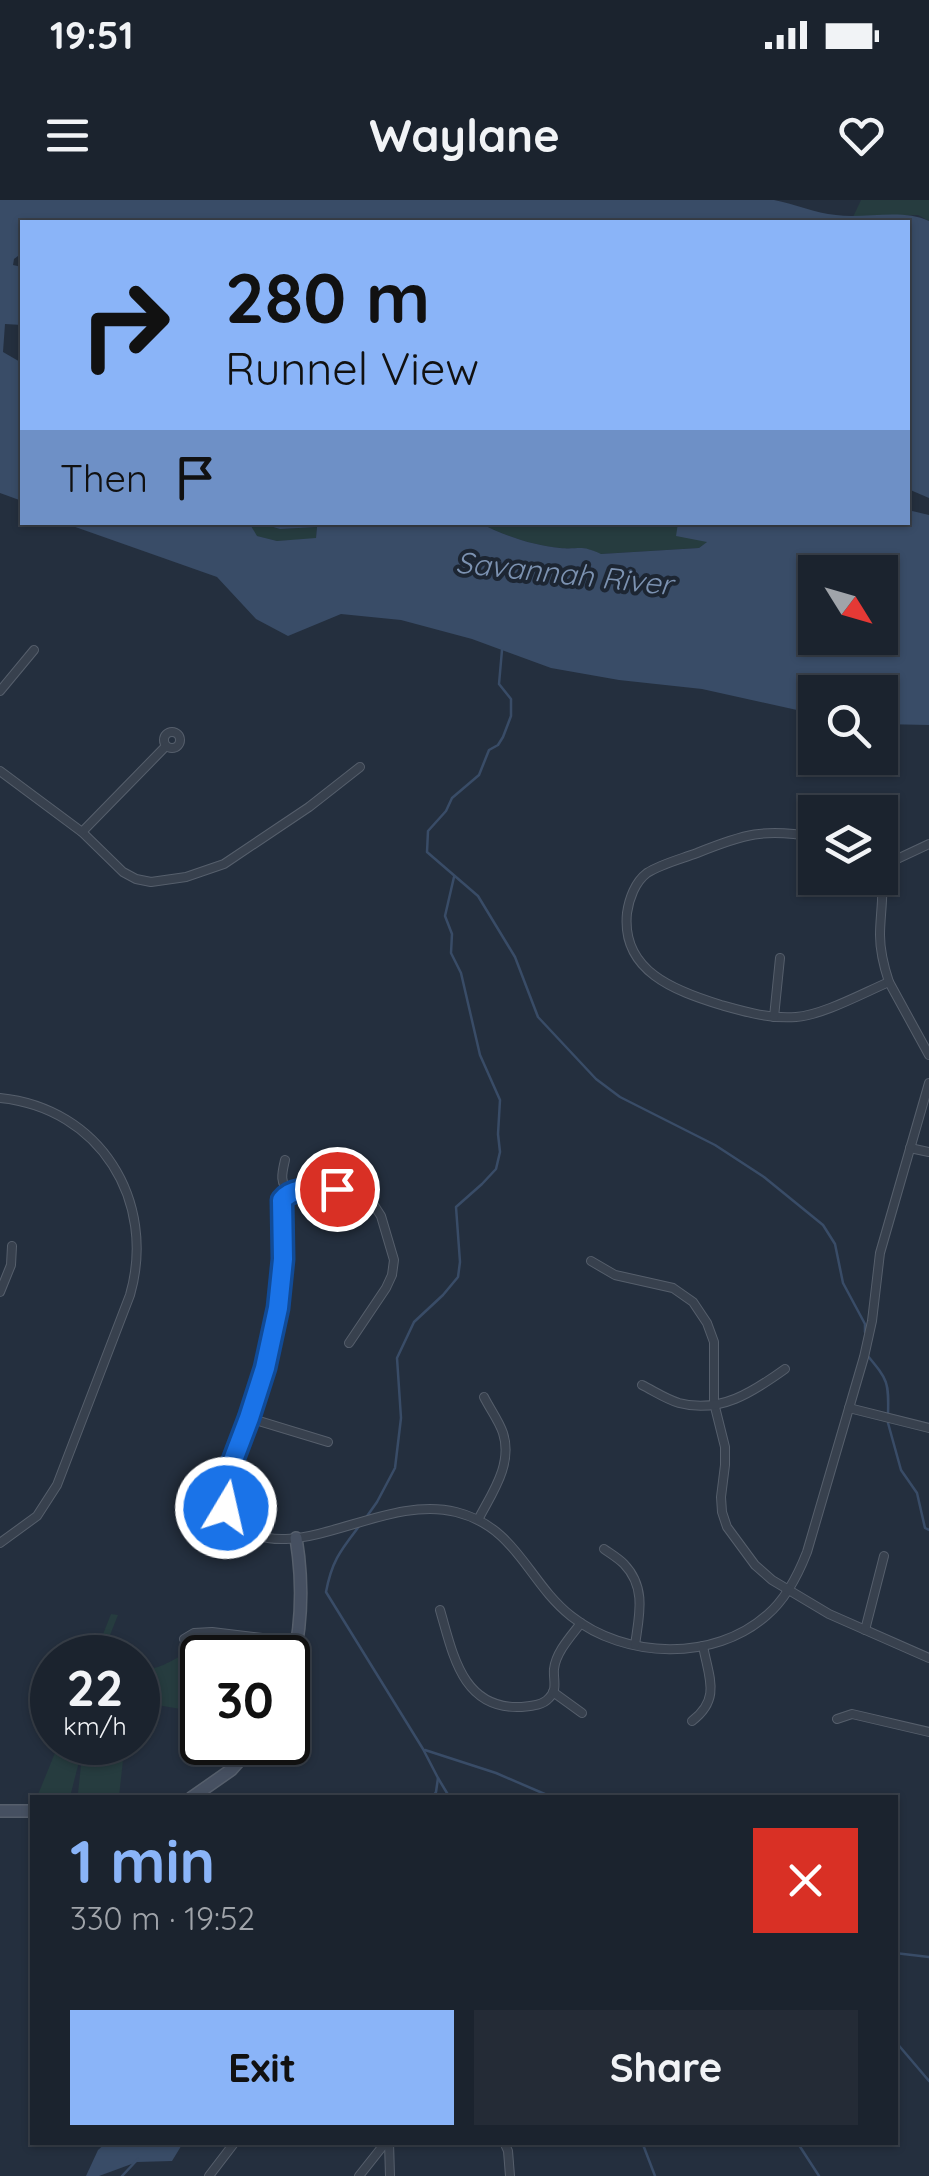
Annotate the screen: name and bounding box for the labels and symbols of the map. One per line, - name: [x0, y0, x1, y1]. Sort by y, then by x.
- water label: Savannah River: [454, 543, 678, 604]
- north arrow: [798, 555, 898, 655]
- pin: [295, 1147, 380, 1232]
- position arrow: [174, 1456, 278, 1560]
- speed limit sign: 30: [180, 1635, 310, 1765]

